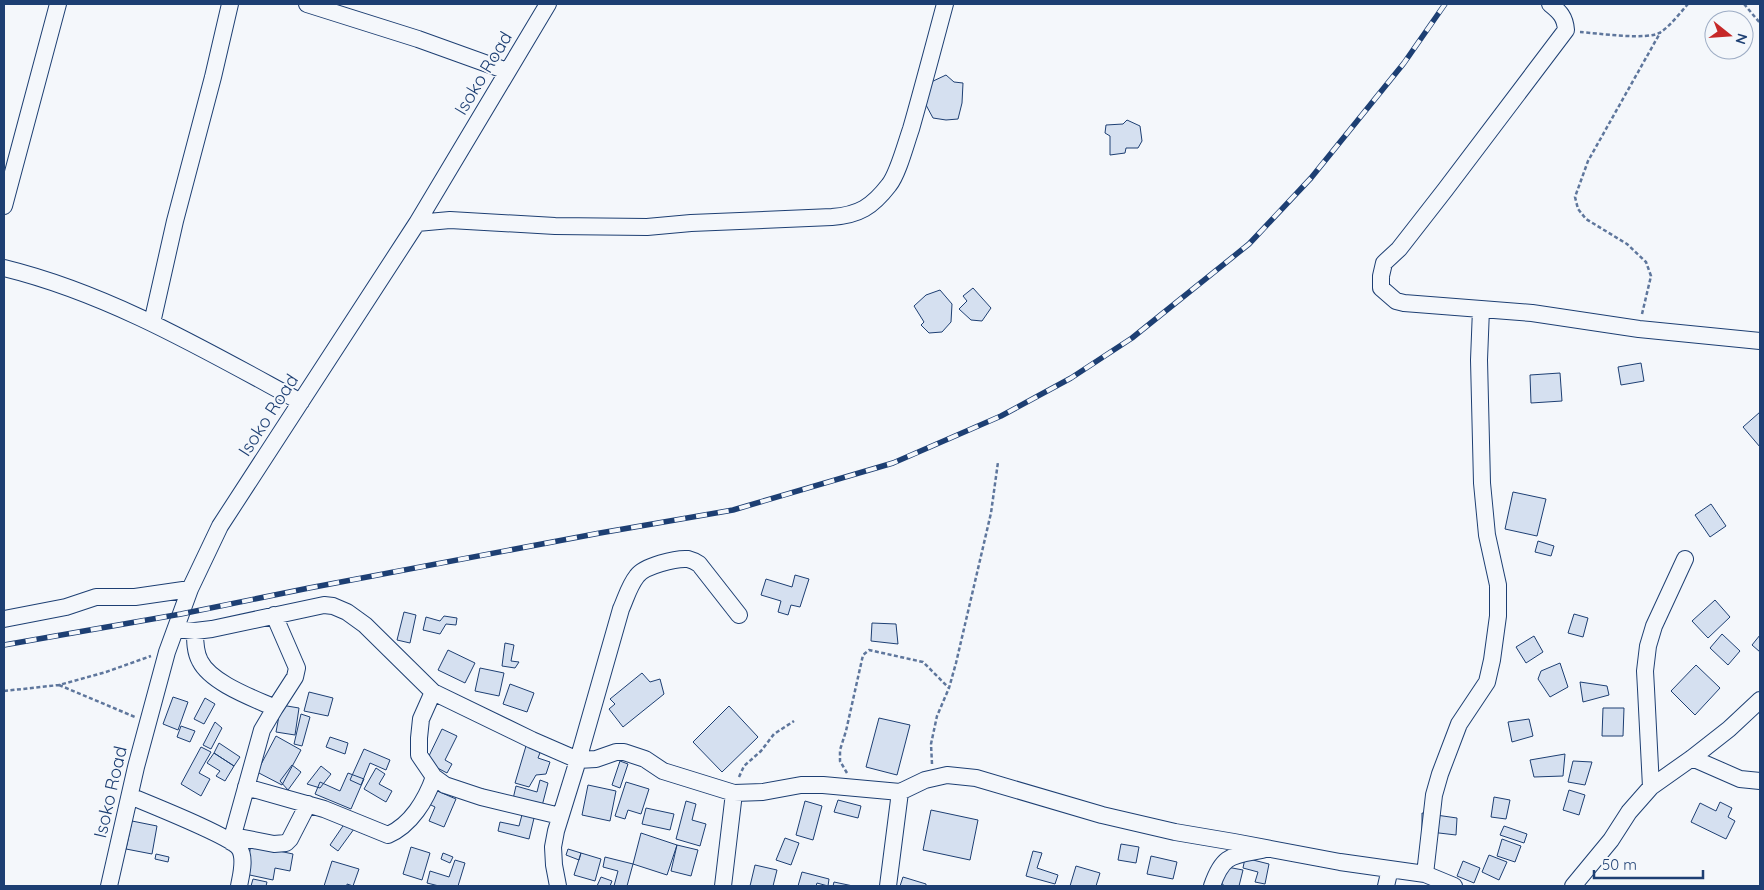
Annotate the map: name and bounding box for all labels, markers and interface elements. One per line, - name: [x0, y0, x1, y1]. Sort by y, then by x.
- north arrow: [1704, 10, 1754, 60]
- street label: Isoko Road: [449, 27, 517, 119]
- text: N: [1731, 31, 1752, 46]
- street label: Isoko Road: [233, 370, 303, 460]
- street label: Isoko Road: [88, 744, 132, 840]
- scale bar: [1594, 848, 1703, 880]
- text: 50 m: [1602, 855, 1637, 874]

